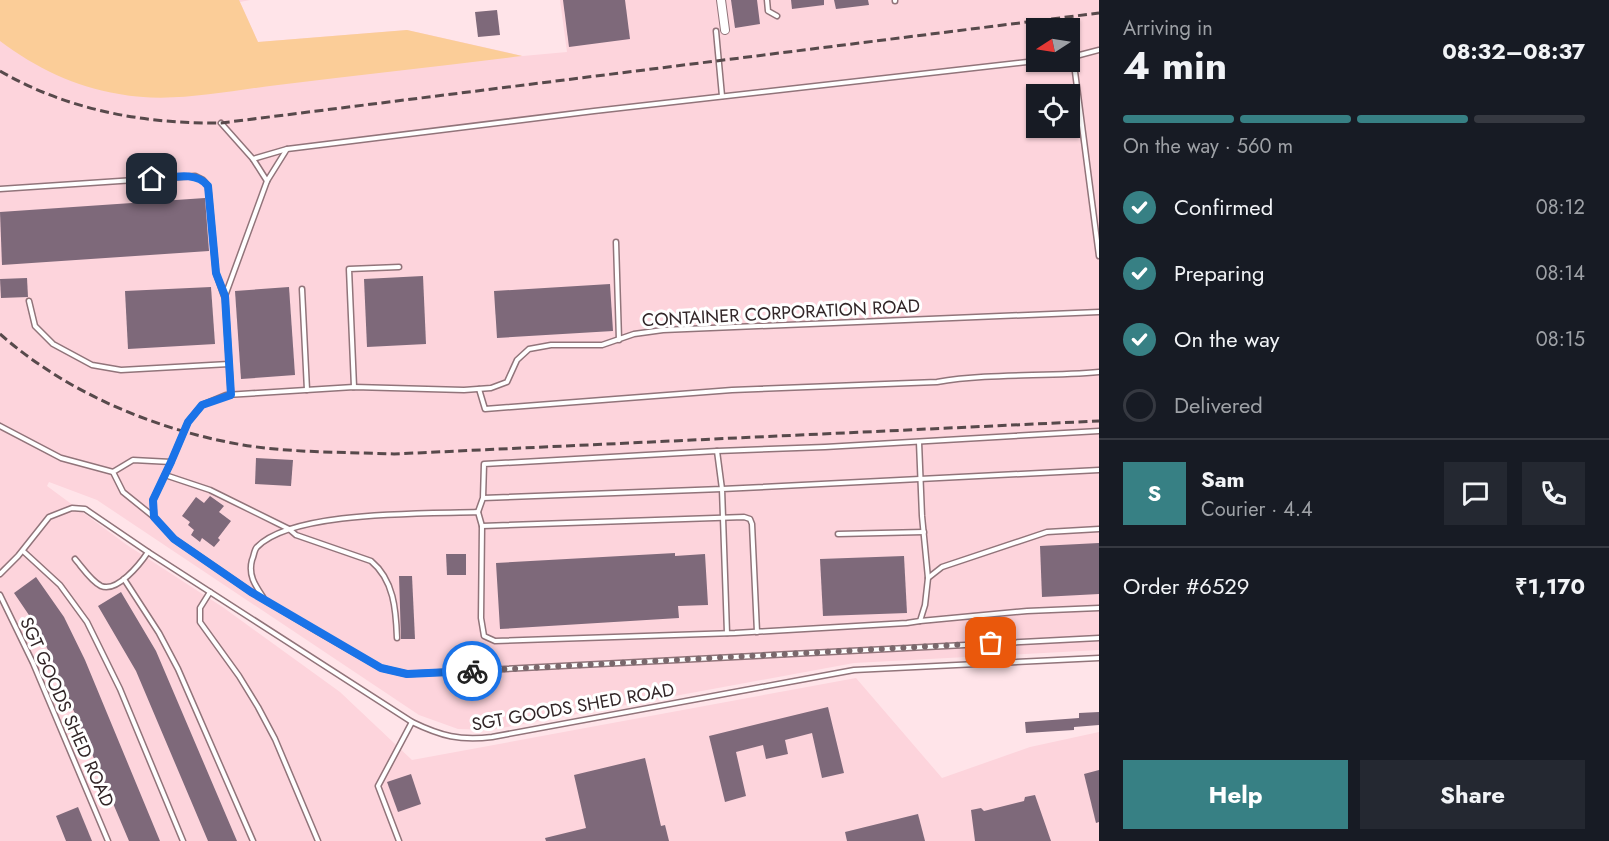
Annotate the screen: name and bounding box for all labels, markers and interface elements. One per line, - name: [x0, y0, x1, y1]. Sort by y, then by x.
- text: Arriving in: [1123, 14, 1213, 43]
- north arrow: [1026, 18, 1080, 72]
- map controls: [1026, 18, 1080, 138]
- text: 08:32–08:37: [1442, 35, 1585, 67]
- text: 4 min: [1123, 37, 1227, 94]
- button: locate: [1026, 84, 1080, 138]
- text: On the way · 560 m: [1123, 132, 1293, 161]
- pin: [126, 153, 177, 204]
- icon: home: [135, 162, 168, 195]
- icon: check: [1123, 191, 1156, 224]
- text: Confirmed: [1174, 191, 1273, 223]
- text: 08:12: [1536, 193, 1585, 222]
- icon: check: [1123, 257, 1156, 290]
- text: Preparing: [1174, 257, 1265, 289]
- text: 08:14: [1535, 259, 1585, 288]
- street label: CONTAINER CORPORATION ROAD: [641, 293, 921, 333]
- icon: check: [1123, 323, 1156, 356]
- text: On the way: [1174, 323, 1279, 355]
- text: 08:15: [1536, 325, 1585, 354]
- text: Delivered: [1174, 389, 1263, 421]
- button: chat: [1444, 462, 1507, 525]
- button: phone: [1522, 462, 1585, 525]
- text: Sam: [1201, 463, 1245, 495]
- text: S: [1148, 477, 1161, 509]
- text: Courier · 4.4: [1201, 495, 1313, 524]
- text: Order #6529: [1123, 570, 1250, 602]
- text: ₹1,170: [1515, 570, 1585, 602]
- street label: SGT GOODS SHED ROAD: [13, 613, 121, 811]
- pin: [965, 617, 1016, 668]
- icon: bag: [974, 626, 1007, 659]
- courier: [442, 641, 502, 701]
- icon: bike: [456, 655, 489, 688]
- street label: SGT GOODS SHED ROAD: [470, 676, 676, 738]
- button: Help: [1123, 760, 1348, 829]
- button: Share: [1360, 760, 1585, 829]

